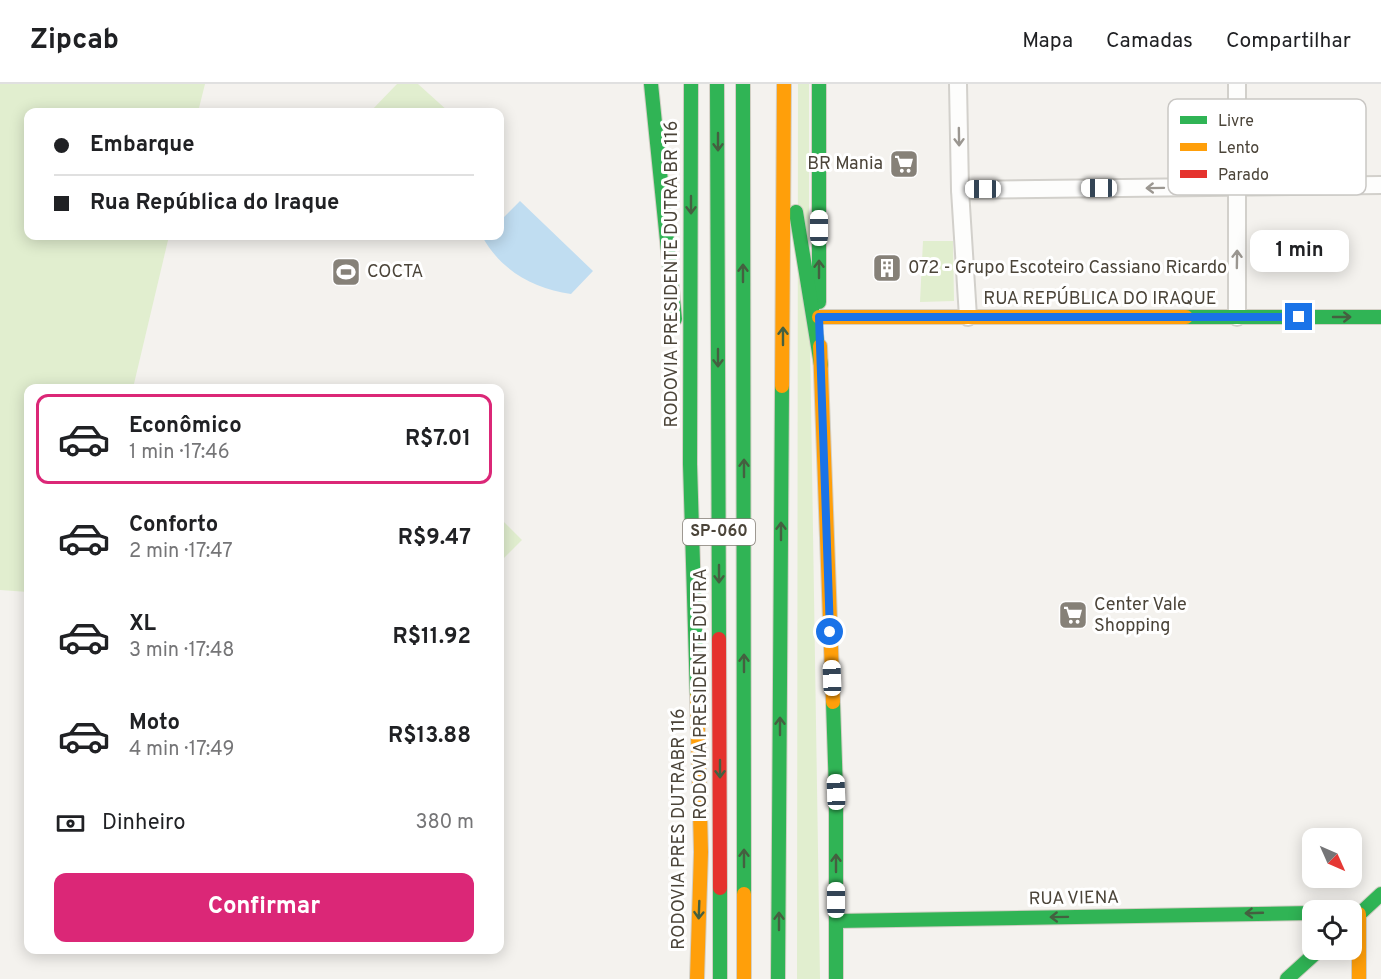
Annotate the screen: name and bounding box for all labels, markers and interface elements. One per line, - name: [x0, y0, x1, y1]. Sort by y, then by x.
- text: Zipcab: [30, 23, 119, 59]
- text: Mapa: [1022, 28, 1073, 55]
- text: Camadas: [1106, 28, 1193, 55]
- text: Compartilhar: [1226, 28, 1351, 55]
- legend: [1168, 99, 1366, 195]
- text: Livre: [1218, 112, 1254, 132]
- street label: RODOVIA PRESIDENTE DUTRA BR 116: [661, 121, 684, 427]
- one-way arrow: [953, 126, 964, 146]
- text: Embarque: [90, 132, 194, 159]
- one-way arrow: [712, 132, 724, 152]
- text: Lento: [1218, 139, 1259, 159]
- supermarket icon: BR Mania: [888, 148, 920, 180]
- place label: BR Mania: [807, 153, 883, 176]
- text: Parado: [1218, 166, 1269, 186]
- car: [1081, 179, 1117, 197]
- car: [965, 180, 1001, 198]
- one-way arrow: [1145, 182, 1165, 194]
- text: Rua República do Iraque: [90, 190, 339, 217]
- one-way arrow: [685, 195, 697, 215]
- car: [810, 210, 828, 246]
- callout: 1 min: [1250, 230, 1348, 272]
- text: 1 min: [1275, 238, 1324, 264]
- one-way arrow: [1231, 249, 1243, 269]
- building icon: 072 - Grupo Escoteiro Cassiano Ricardo: [871, 252, 903, 284]
- sports icon: COCTA: [330, 256, 362, 288]
- place label: 072 - Grupo Escoteiro Cassiano Ricardo: [908, 257, 1227, 280]
- one-way arrow: [813, 260, 825, 280]
- place label: COCTA: [367, 261, 424, 284]
- one-way arrow: [737, 263, 749, 283]
- street label: RUA REPÚBLICA DO IRAQUE: [983, 286, 1217, 311]
- route end: [1285, 303, 1312, 330]
- one-way arrow: [1331, 311, 1351, 323]
- one-way arrow: [777, 326, 789, 346]
- one-way arrow: [712, 348, 724, 368]
- icon: car: [57, 412, 111, 466]
- text: Econômico: [129, 413, 242, 440]
- text: R$7.01: [405, 426, 471, 453]
- text: 1 min · 17:46: [129, 440, 230, 466]
- one-way arrow: [738, 458, 749, 478]
- icon: car: [57, 511, 111, 565]
- text: Conforto: [129, 512, 218, 539]
- road number: SP-060: [683, 519, 755, 545]
- one-way arrow: [775, 521, 787, 541]
- text: R$9.47: [398, 525, 471, 552]
- text: 2 min · 17:47: [129, 539, 233, 565]
- one-way arrow: [713, 564, 725, 584]
- street label: RODOVIA PRESIDENTE DUTRA: [690, 568, 713, 820]
- place label: Center Vale Shopping: [1094, 594, 1187, 638]
- supermarket icon: Center Vale Shopping: [1057, 599, 1089, 631]
- icon: car: [57, 610, 111, 664]
- text: XL: [129, 611, 156, 638]
- route start: [816, 618, 843, 645]
- text: R$11.92: [393, 624, 471, 651]
- text: 3 min · 17:48: [129, 638, 235, 664]
- one-way arrow: [738, 653, 750, 673]
- car: [822, 660, 842, 696]
- street label: RODOVIA PRES DUTRABR 116: [668, 708, 691, 950]
- icon: car: [57, 709, 111, 763]
- text: Moto: [129, 710, 180, 737]
- one-way arrow: [774, 716, 786, 736]
- text: R$13.88: [388, 723, 471, 750]
- text: 4 min · 17:49: [129, 737, 234, 763]
- one-way arrow: [714, 759, 726, 779]
- car: [826, 774, 846, 810]
- icon: cash: [54, 807, 87, 840]
- text: Dinheiro: [102, 810, 185, 837]
- text: 380 m: [415, 810, 474, 836]
- north arrow: [1302, 828, 1362, 888]
- map controls: [1302, 828, 1362, 960]
- one-way arrow: [738, 848, 750, 868]
- one-way arrow: [830, 853, 842, 873]
- button: Confirmar: [54, 873, 474, 942]
- car: [827, 882, 845, 918]
- street label: RUA VIENA: [1029, 887, 1119, 911]
- one-way arrow: [694, 900, 705, 920]
- button: locate: [1302, 900, 1362, 960]
- one-way arrow: [1245, 908, 1265, 919]
- one-way arrow: [773, 911, 784, 931]
- one-way arrow: [1050, 911, 1070, 923]

